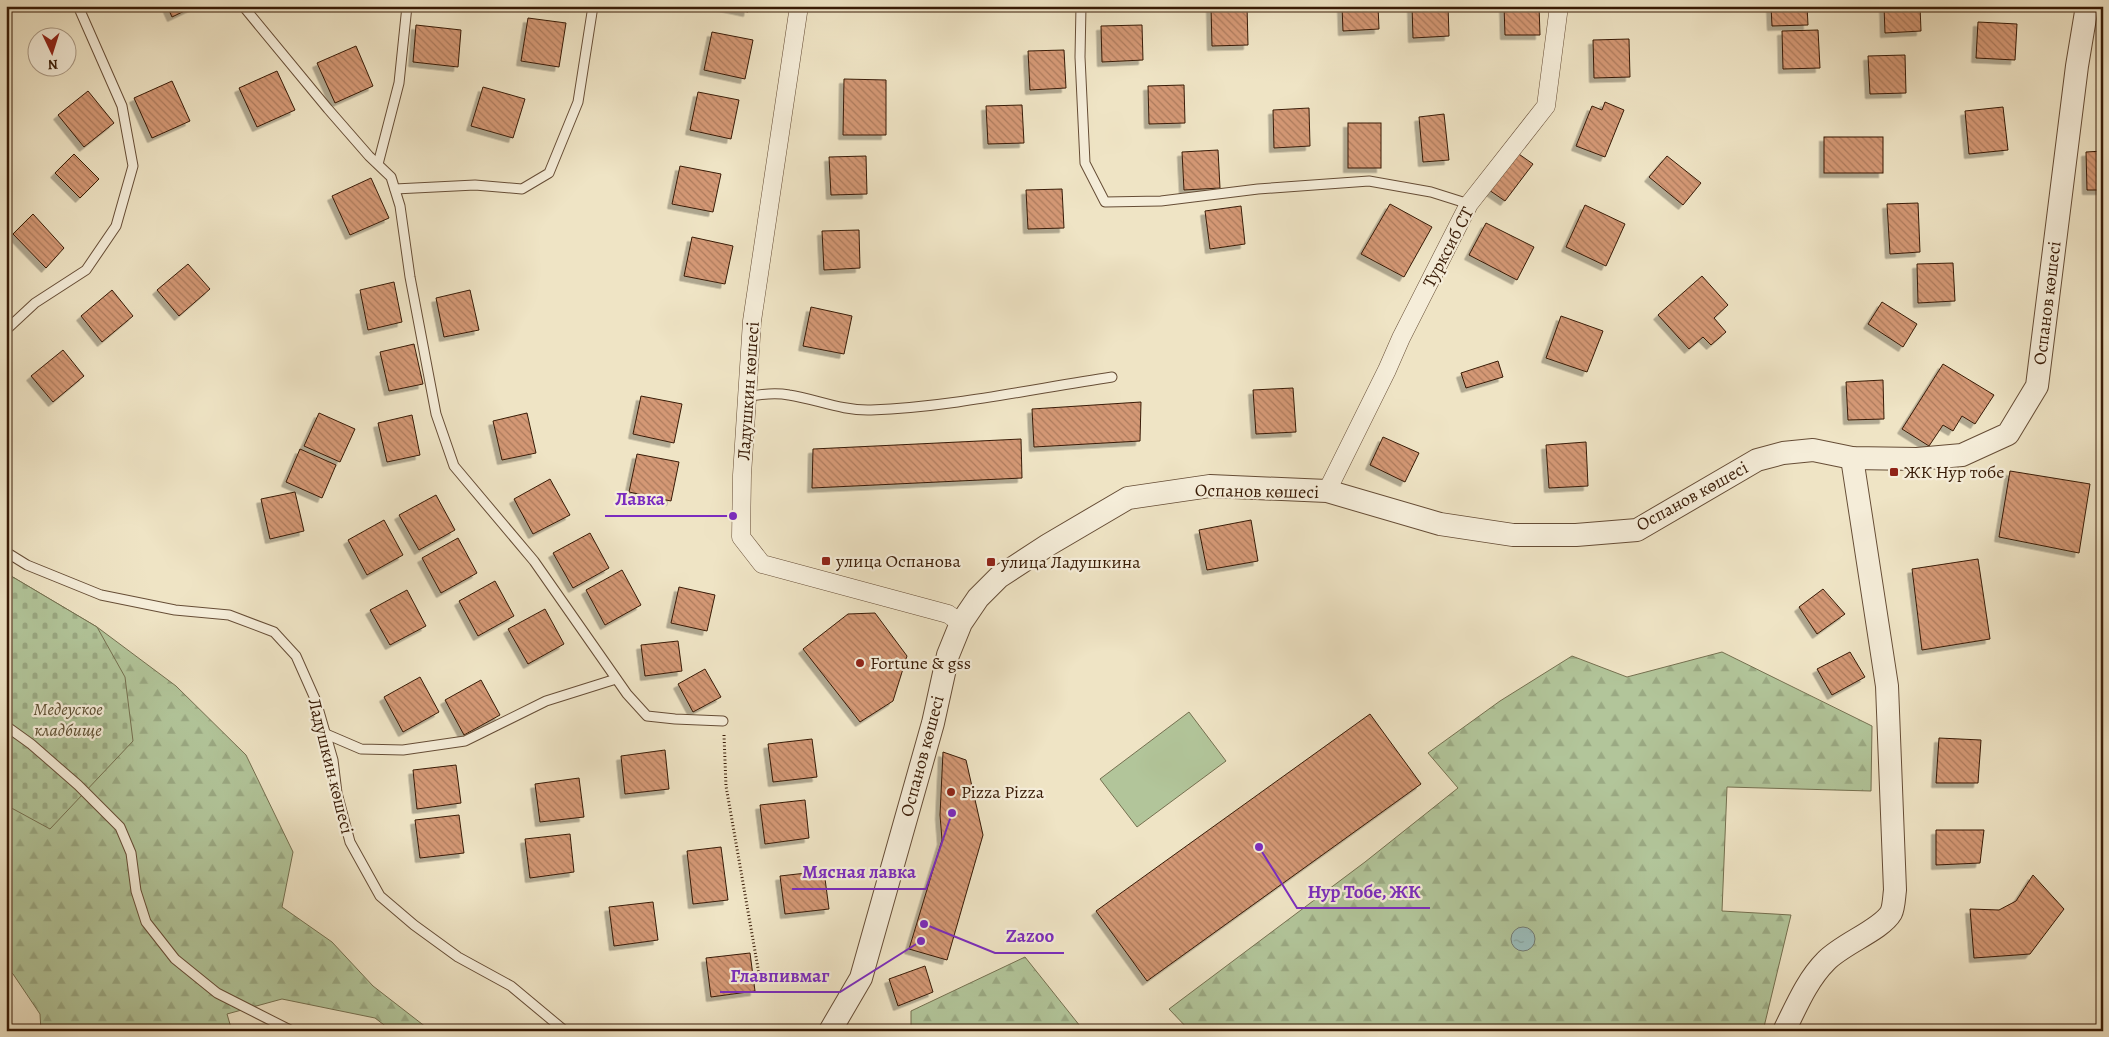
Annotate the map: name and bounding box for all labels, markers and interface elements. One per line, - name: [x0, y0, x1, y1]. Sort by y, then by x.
- north arrow: [28, 28, 78, 78]
- text: N: [47, 55, 59, 74]
- street label: Турксиб СТ: [1417, 202, 1479, 291]
- street label: Оспанов көшесі: [2028, 240, 2066, 366]
- street label: Ладушкин көшесі: [731, 321, 765, 461]
- street label: Оспанов көшесі: [1632, 455, 1752, 537]
- place label: ЖК Нур тобе: [1904, 460, 2004, 484]
- marker: ЖК Нур тобе: [1888, 466, 1900, 478]
- street label: Оспанов көшесі: [1195, 478, 1319, 504]
- callout: Лавка: [605, 482, 675, 516]
- text: Лавка: [615, 486, 666, 512]
- place label: улица Оспанова: [835, 549, 961, 573]
- place label: улица Ладушкина: [1000, 550, 1141, 574]
- marker: улица Оспанова: [820, 555, 832, 567]
- marker: улица Ладушкина: [985, 556, 997, 568]
- place label: Fortune & gss: [870, 651, 971, 675]
- marker: Fortune & gss: [854, 657, 866, 669]
- street label: Оспанов көшесі: [894, 693, 950, 819]
- street label: Ладушкин көшесі: [303, 696, 359, 836]
- park label: Медеуское кладбище: [33, 697, 103, 742]
- place label: Pizza Pizza: [961, 780, 1045, 804]
- marker: Pizza Pizza: [945, 786, 957, 798]
- callout: Мясная лавка: [792, 855, 926, 889]
- text: Мясная лавка: [802, 859, 917, 885]
- callout: Нур Тобе, ЖК: [1297, 874, 1430, 908]
- text: Нур Тобе, ЖК: [1307, 879, 1421, 905]
- callout: Zazoo: [995, 919, 1064, 953]
- text: Zazoo: [1006, 923, 1054, 949]
- callout: Главпивмаг: [720, 958, 840, 992]
- text: Главпивмаг: [730, 963, 830, 989]

